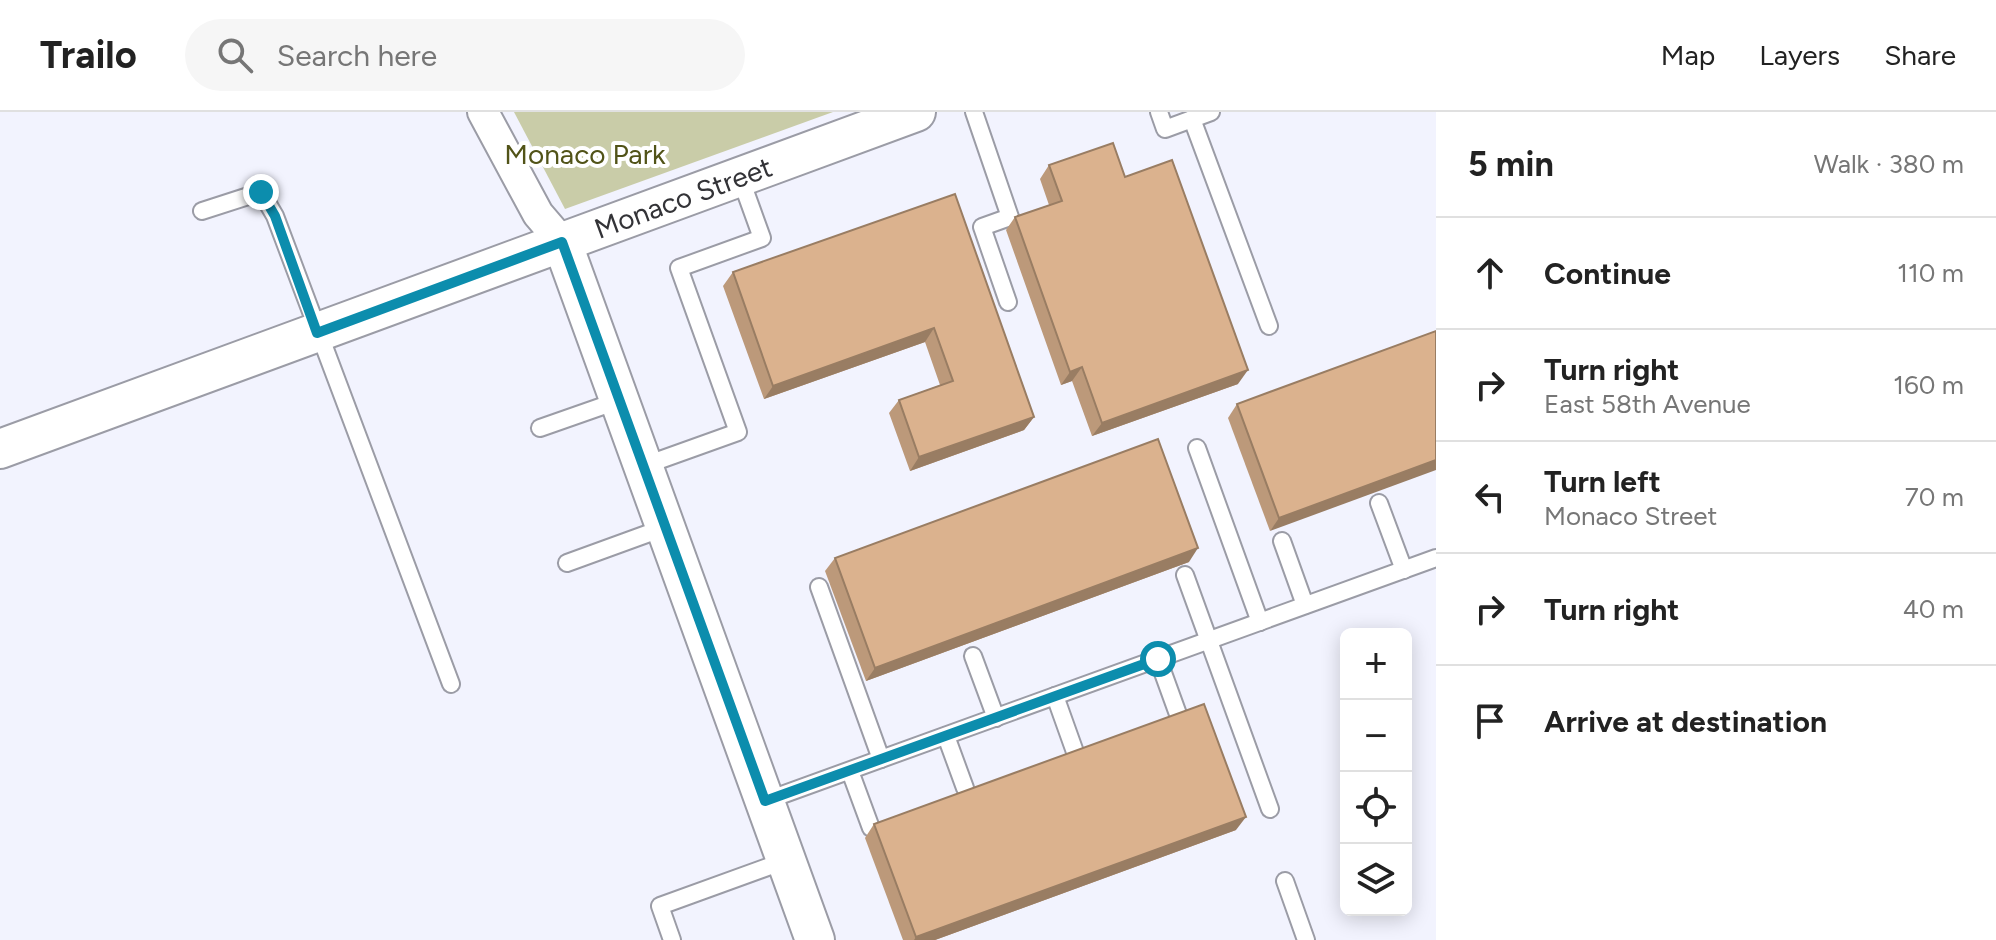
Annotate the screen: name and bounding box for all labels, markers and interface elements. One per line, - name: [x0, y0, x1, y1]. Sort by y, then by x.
- search box: [185, 19, 745, 91]
- text: Trailo: [40, 32, 137, 78]
- icon: search: [213, 33, 257, 77]
- text: Search here: [277, 37, 437, 74]
- text: Map: [1661, 38, 1715, 72]
- text: Layers: [1759, 38, 1840, 72]
- text: Share: [1884, 38, 1956, 72]
- park label: Monaco Park: [504, 137, 666, 171]
- text: 5 min: [1468, 144, 1554, 185]
- text: Walk · 380 m: [1814, 148, 1964, 180]
- street label: Monaco Street: [590, 149, 777, 246]
- route end: [243, 174, 279, 210]
- icon: ahead: [1468, 251, 1512, 295]
- text: Continue: [1544, 255, 1671, 292]
- text: 110 m: [1897, 257, 1964, 289]
- text: Turn right: [1544, 351, 1679, 388]
- icon: right: [1468, 363, 1512, 407]
- text: 160 m: [1893, 369, 1964, 401]
- text: East 58th Avenue: [1544, 388, 1751, 420]
- text: Turn left: [1544, 463, 1661, 500]
- icon: left: [1468, 475, 1512, 519]
- text: 70 m: [1905, 481, 1964, 513]
- text: Monaco Street: [1544, 500, 1717, 532]
- icon: right: [1468, 587, 1512, 631]
- text: Turn right: [1544, 591, 1679, 628]
- text: 40 m: [1903, 593, 1964, 625]
- map controls: [1340, 628, 1412, 916]
- button: +: [1340, 628, 1412, 700]
- route start: [1140, 641, 1176, 677]
- icon: arrive: [1468, 699, 1512, 743]
- button: −: [1340, 700, 1412, 772]
- text: Arrive at destination: [1544, 703, 1827, 740]
- button: locate: [1340, 772, 1412, 844]
- button: layers: [1340, 844, 1412, 916]

